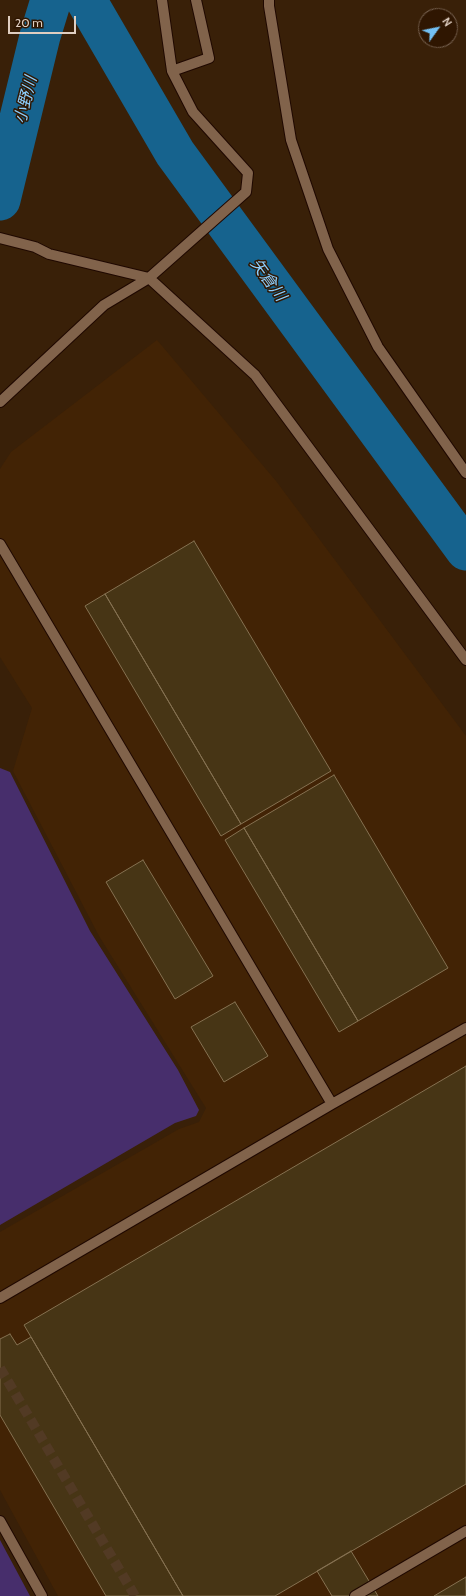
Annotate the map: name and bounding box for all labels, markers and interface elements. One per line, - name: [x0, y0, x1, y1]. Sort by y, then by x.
- scale bar: [10, 8, 78, 34]
- north arrow: [418, 8, 458, 48]
- text: 20 m: [15, 15, 43, 30]
- text: N: [439, 15, 455, 29]
- water label: 小野川: [11, 74, 41, 126]
- water label: 矢倉川: [246, 255, 290, 305]

